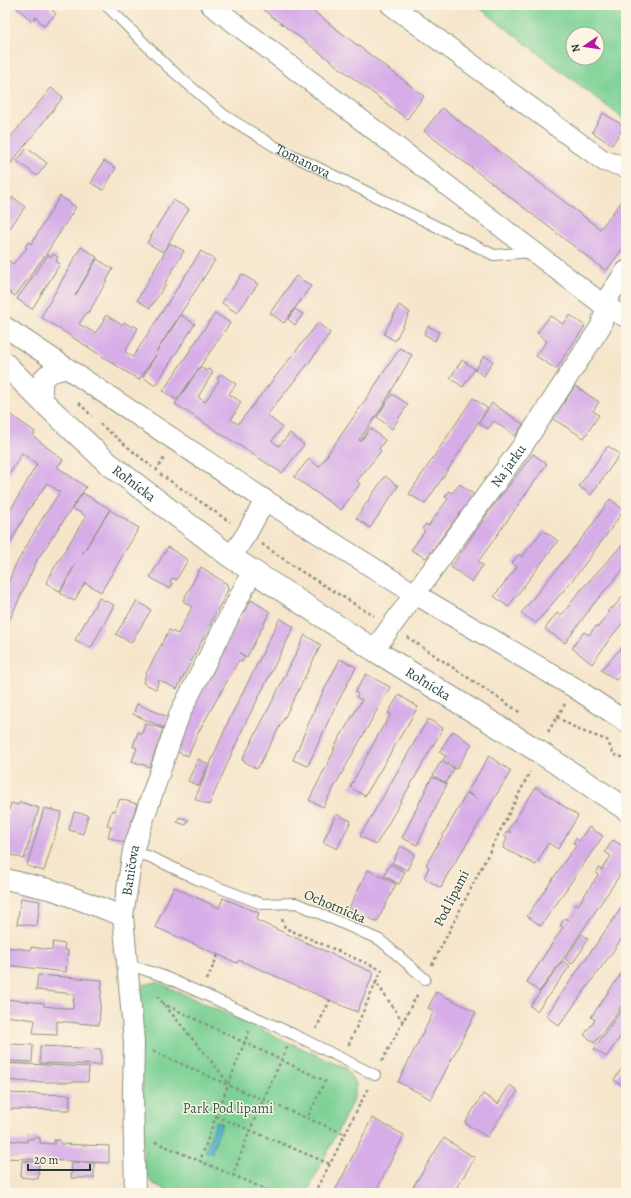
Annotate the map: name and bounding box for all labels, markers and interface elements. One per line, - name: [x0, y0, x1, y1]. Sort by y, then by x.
- north arrow: [565, 26, 605, 66]
- text: N: [568, 43, 584, 54]
- street label: Tomanova: [272, 139, 334, 183]
- street label: Na jarku: [486, 440, 531, 491]
- street label: Roľnícka: [108, 461, 160, 507]
- street label: Roľnícka: [402, 663, 455, 705]
- street label: Baničova: [117, 841, 144, 897]
- street label: Pod lipami: [429, 867, 474, 930]
- street label: Ochotnícka: [301, 885, 369, 928]
- park label: Park Pod lipami: [183, 1099, 273, 1118]
- scale bar: [28, 1146, 90, 1172]
- text: 20 m: [34, 1152, 58, 1168]

